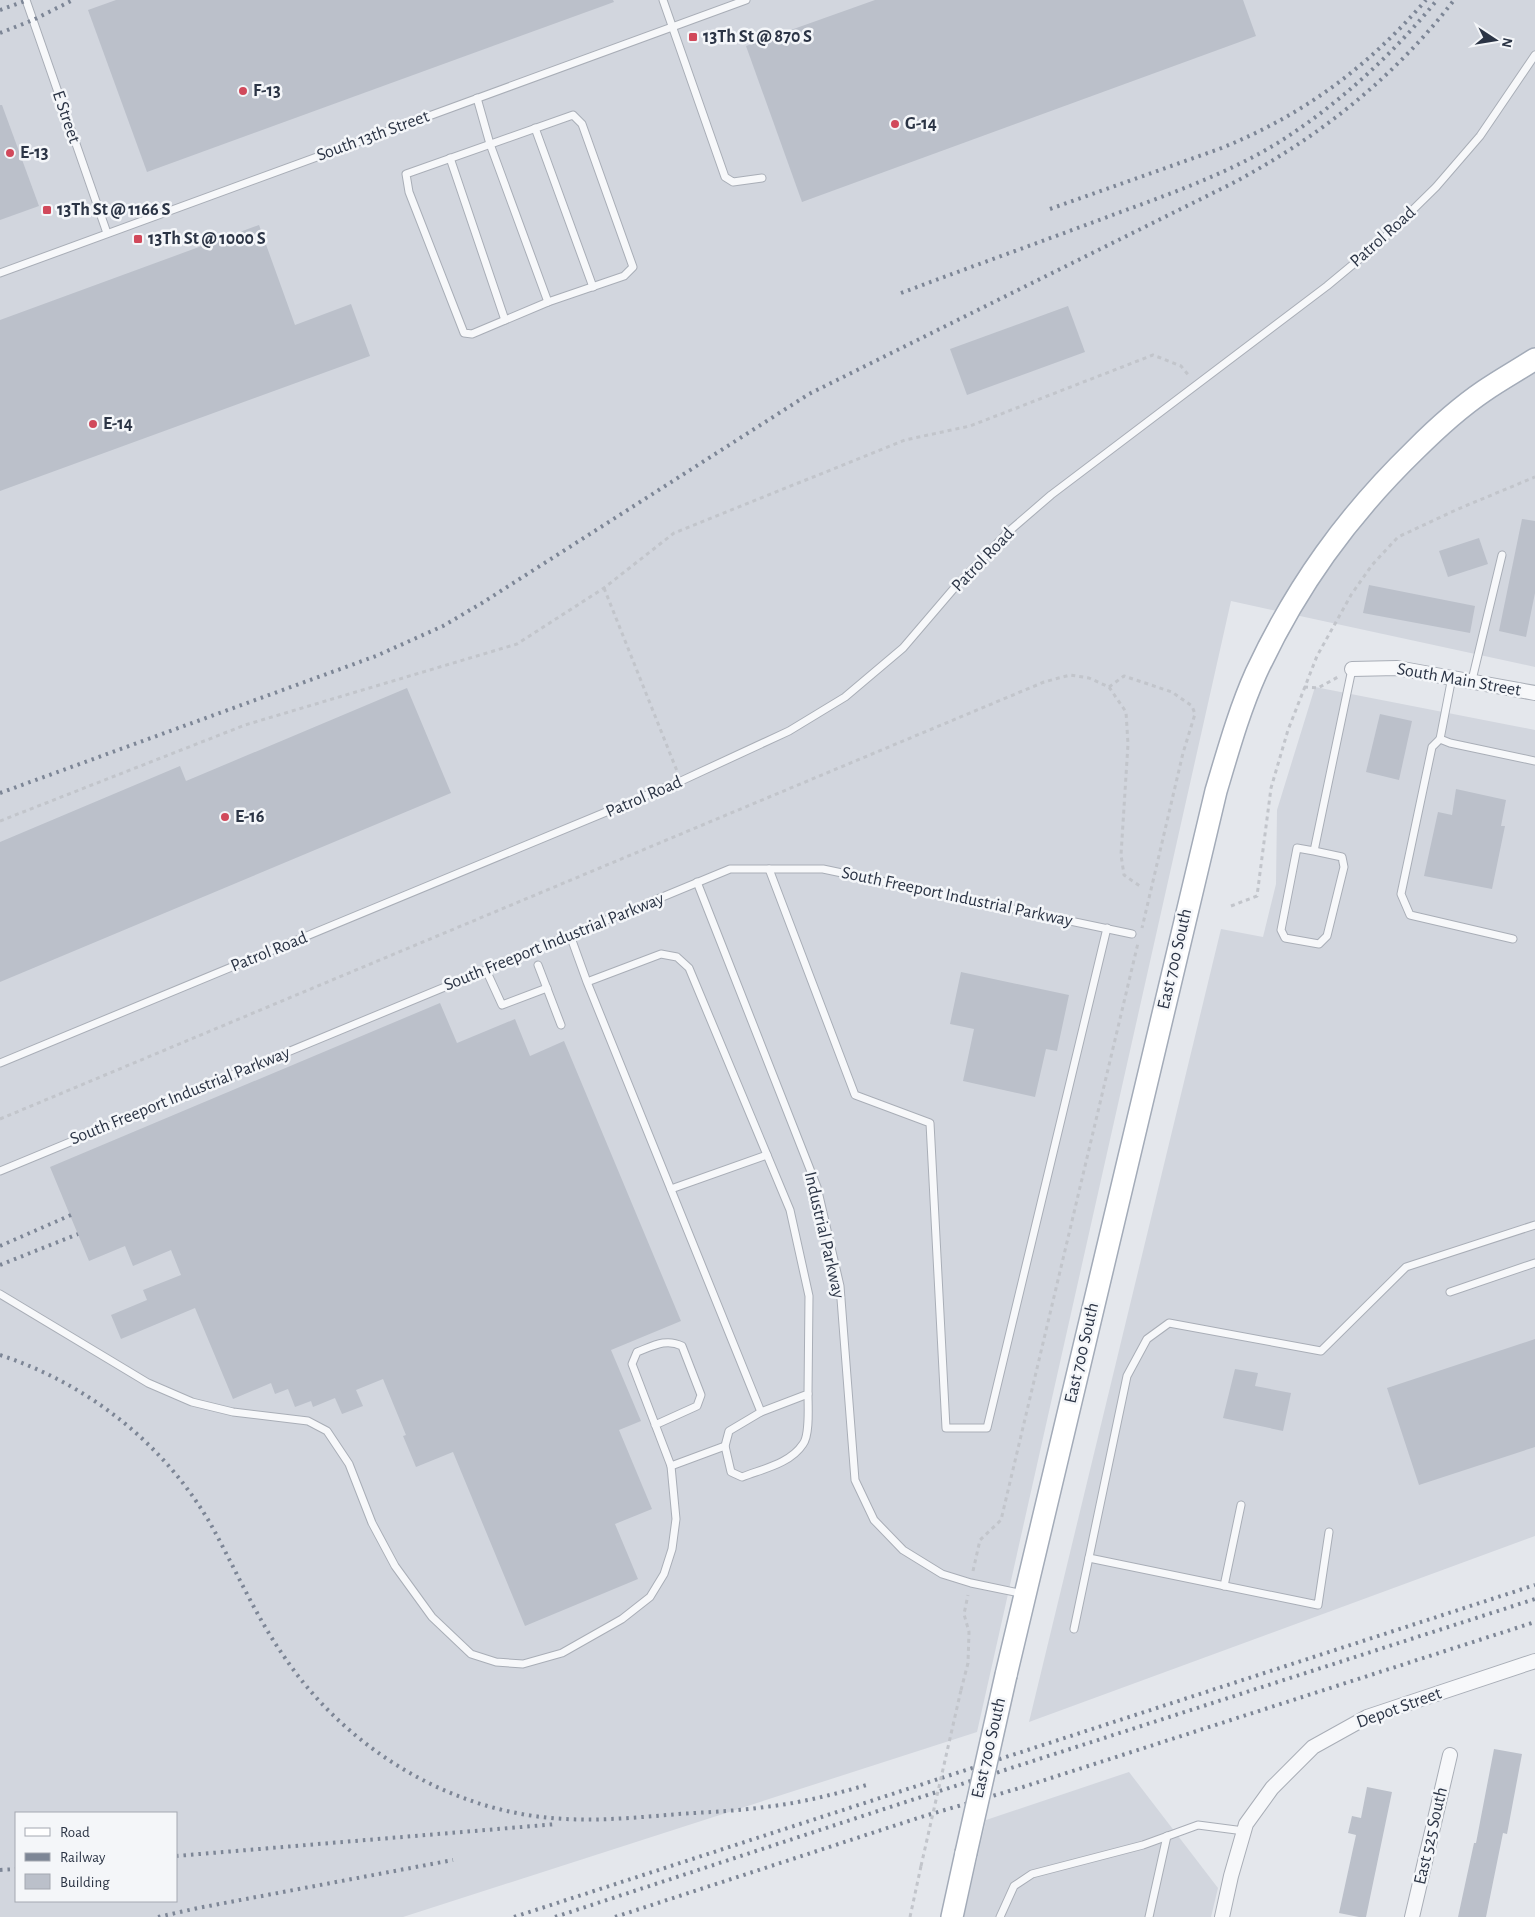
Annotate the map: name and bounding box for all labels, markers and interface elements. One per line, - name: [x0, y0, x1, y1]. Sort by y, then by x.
- north arrow: [1470, 15, 1520, 65]
- place label: 13Th St @ 870 S: [703, 28, 812, 46]
- marker: 13Th St @ 870 S: [687, 31, 699, 43]
- text: N: [1499, 36, 1515, 49]
- place label: F-13: [253, 82, 281, 100]
- marker: F-13: [237, 85, 249, 97]
- street label: E Street: [49, 89, 83, 146]
- street label: South 13th Street: [314, 107, 432, 165]
- place label: G-14: [905, 115, 937, 133]
- marker: G-14: [889, 118, 901, 130]
- place label: E-13: [20, 144, 49, 162]
- marker: E-13: [4, 147, 16, 159]
- place label: 13Th St @ 1166 S: [57, 201, 170, 219]
- street label: Patrol Road: [1347, 203, 1419, 271]
- marker: 13Th St @ 1166 S: [41, 204, 53, 216]
- place label: 13Th St @ 1000 S: [148, 230, 266, 248]
- marker: 13Th St @ 1000 S: [132, 233, 144, 245]
- place label: E-14: [103, 415, 133, 433]
- marker: E-14: [87, 418, 99, 430]
- street label: Patrol Road: [948, 525, 1018, 595]
- street label: South Main Street: [1396, 660, 1523, 700]
- street label: Patrol Road: [603, 773, 685, 821]
- place label: E-16: [235, 808, 265, 826]
- marker: E-16: [219, 811, 231, 823]
- street label: South Freeport Industrial Parkway: [840, 864, 1074, 930]
- street label: South Freeport Industrial Parkway: [441, 889, 667, 994]
- street label: East 700 South: [1155, 907, 1195, 1011]
- street label: Patrol Road: [228, 929, 310, 975]
- street label: South Freeport Industrial Parkway: [67, 1043, 293, 1148]
- street label: Industrial Parkway: [801, 1170, 847, 1300]
- street label: East 700 South: [1062, 1301, 1102, 1405]
- street label: Depot Street: [1354, 1684, 1444, 1732]
- street label: East 700 South: [969, 1696, 1009, 1800]
- street label: East 525 South: [1411, 1786, 1451, 1886]
- legend: [15, 1812, 178, 1902]
- text: Road: [60, 1825, 90, 1840]
- text: Railway: [60, 1850, 106, 1865]
- text: Building: [60, 1875, 110, 1890]

